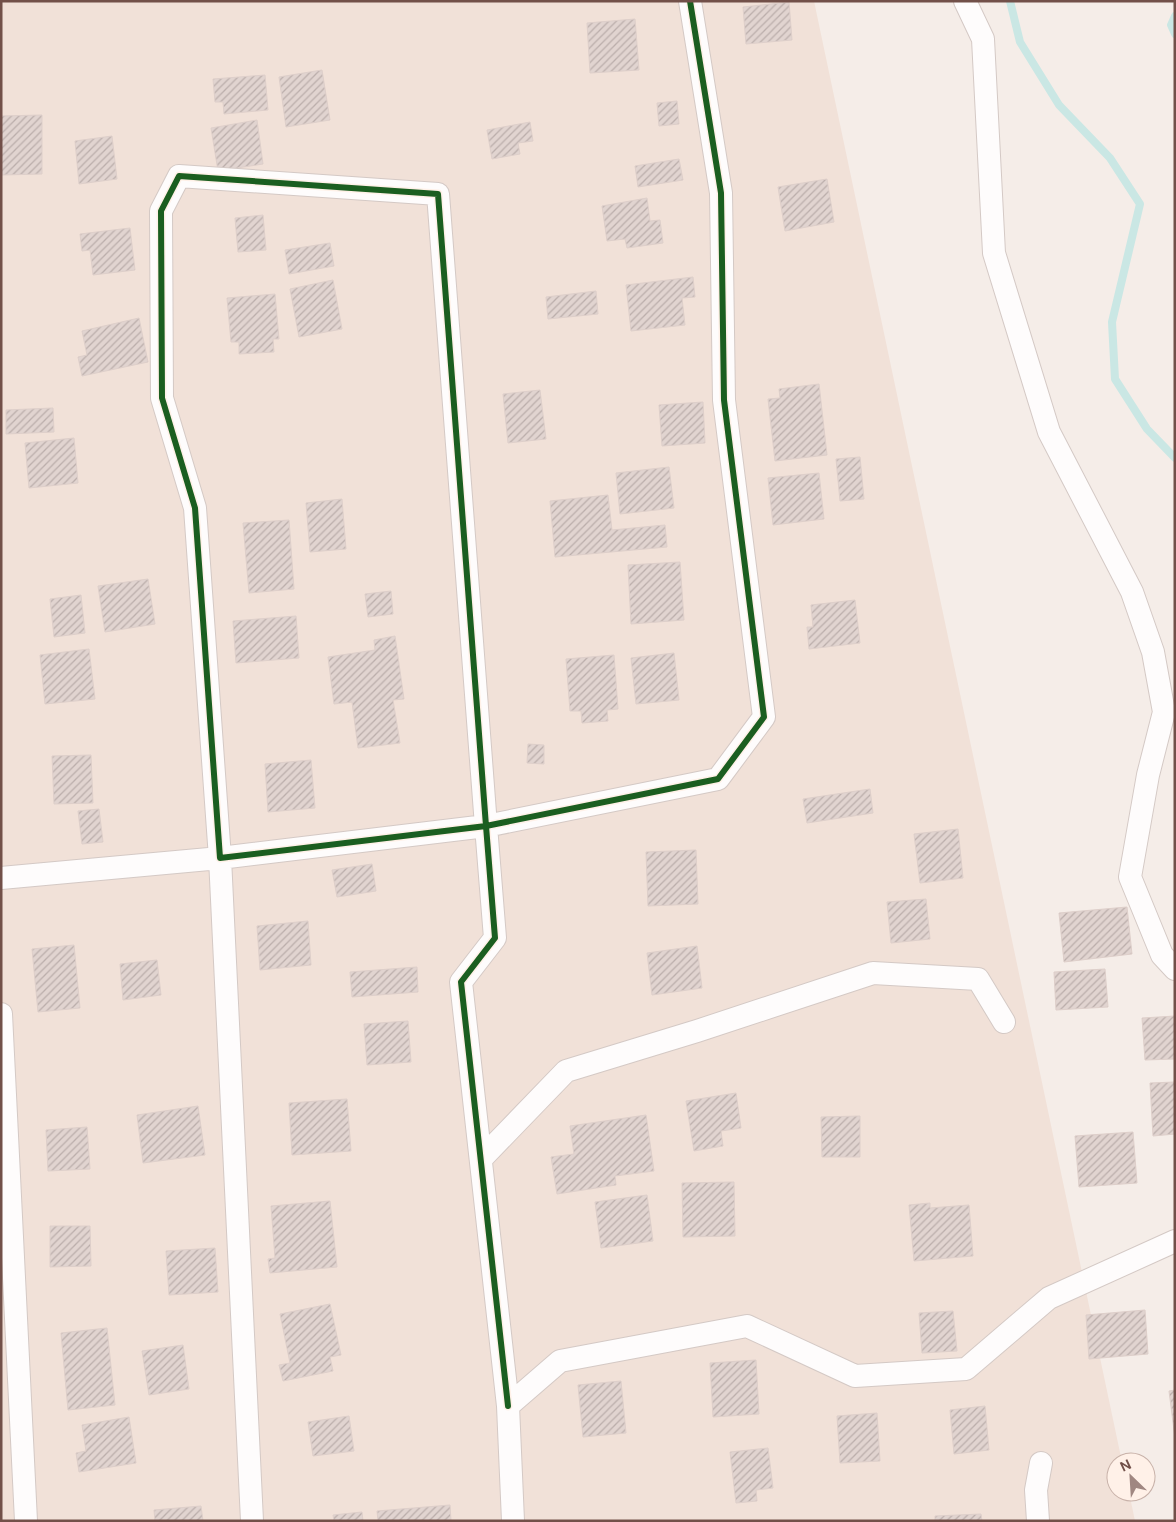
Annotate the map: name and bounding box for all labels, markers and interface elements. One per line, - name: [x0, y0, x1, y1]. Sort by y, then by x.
- north arrow: [1106, 1452, 1156, 1502]
- text: N: [1117, 1455, 1134, 1476]

